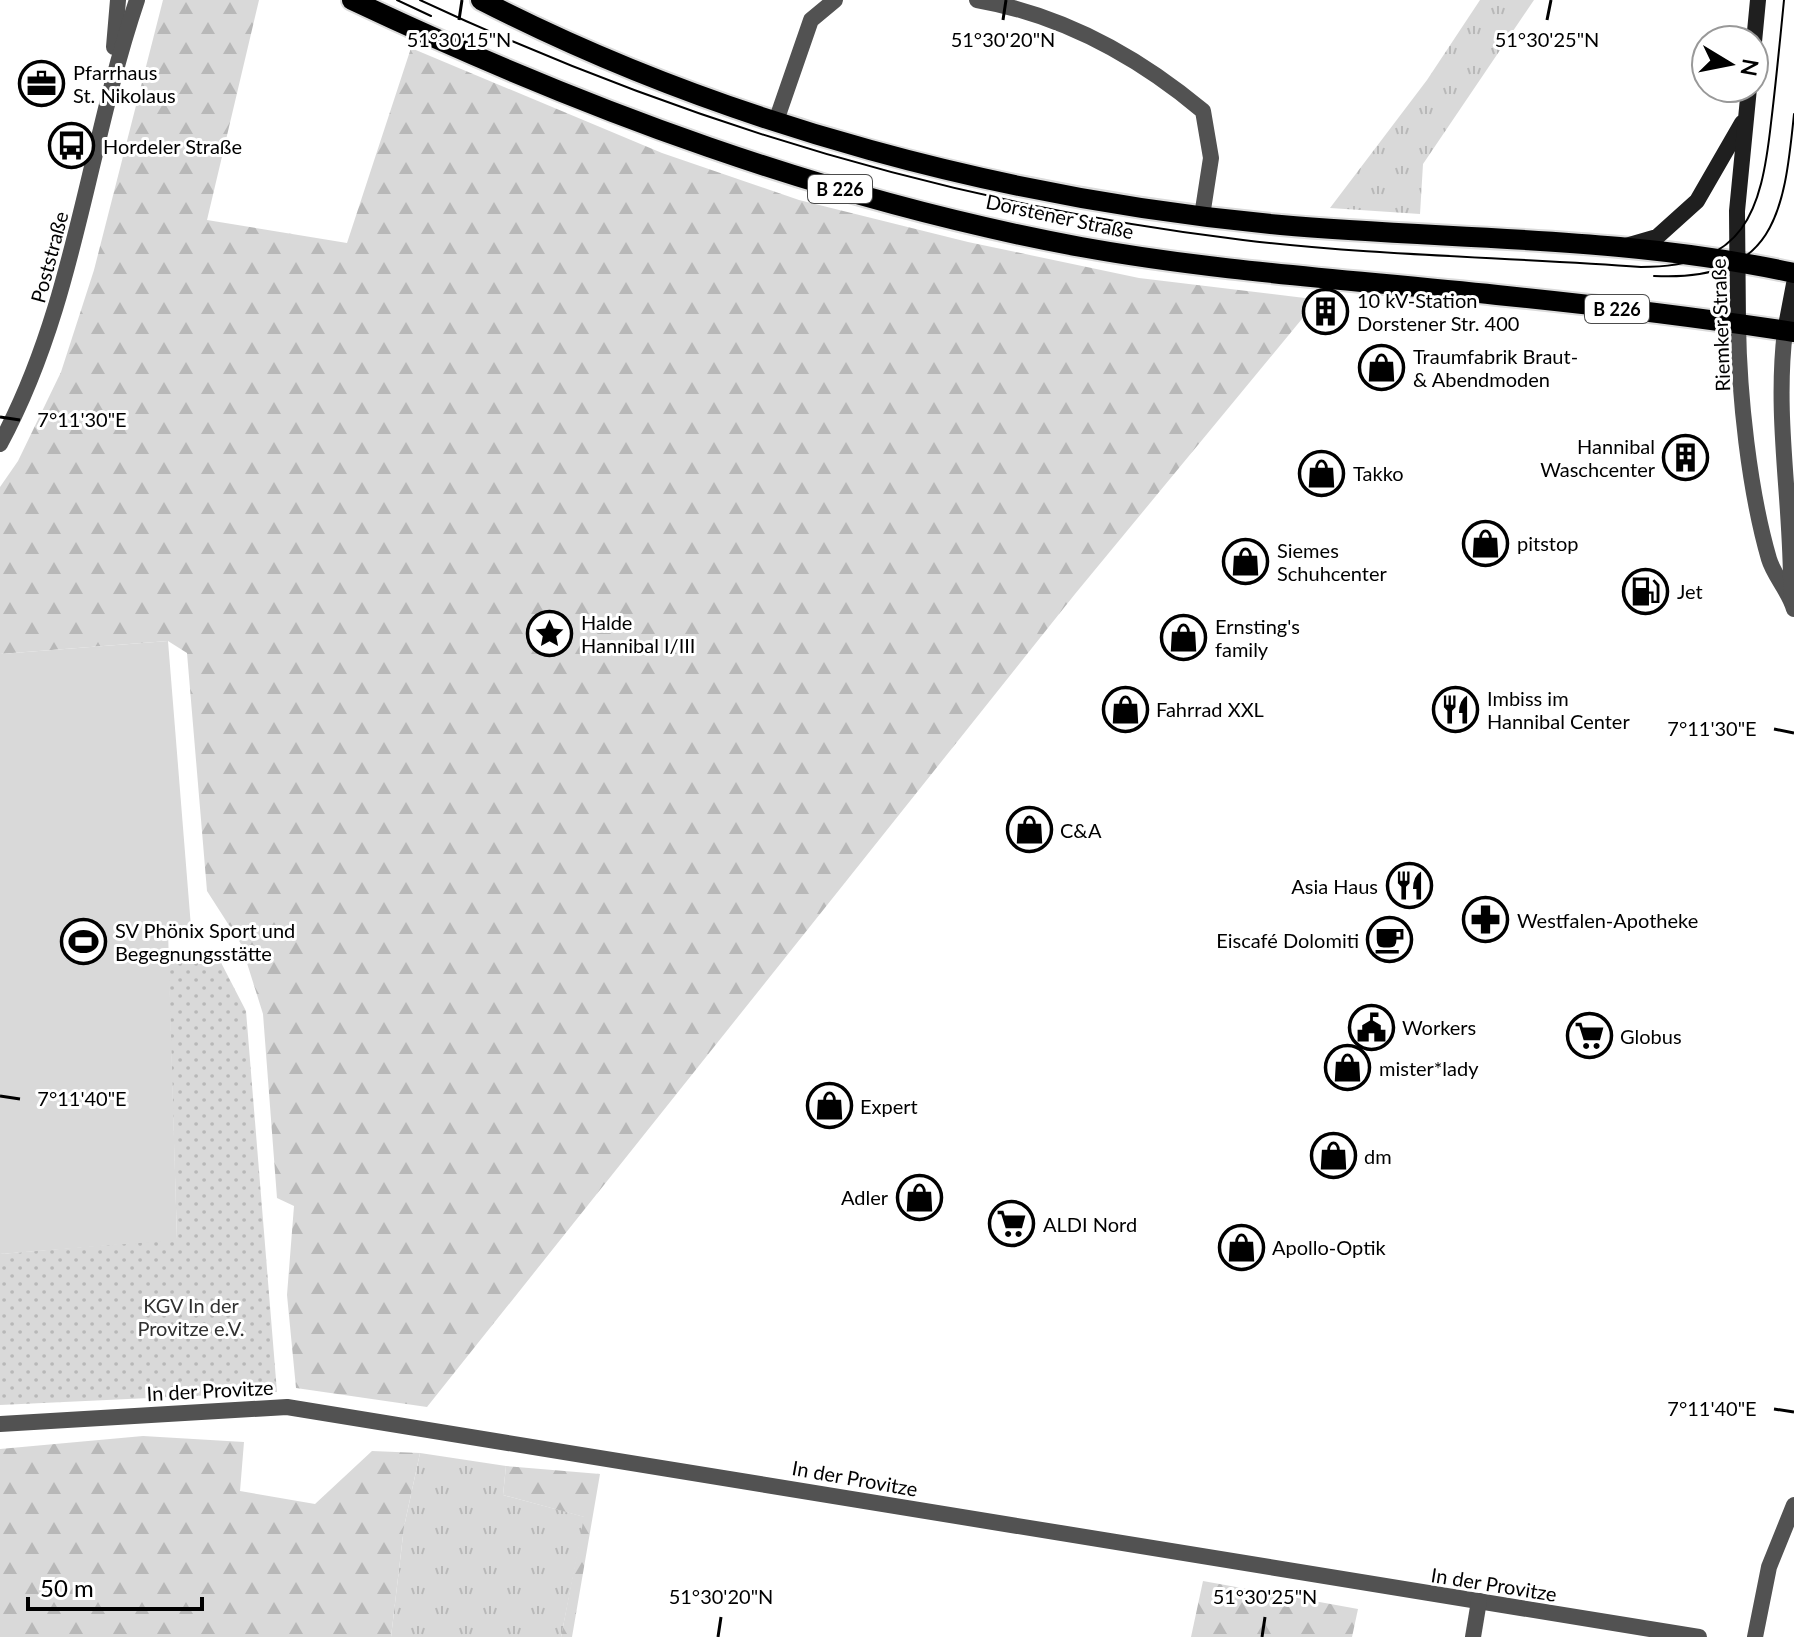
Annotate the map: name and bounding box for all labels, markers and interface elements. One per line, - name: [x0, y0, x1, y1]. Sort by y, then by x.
- north arrow: [1690, 24, 1770, 104]
- text: 51°30'15"N: [407, 27, 511, 51]
- text: 51°30'20"N: [951, 27, 1055, 51]
- text: 51°30'25"N: [1495, 27, 1599, 51]
- text: N: [1735, 57, 1765, 78]
- office icon: Pfarrhaus St. Nikolaus: [18, 60, 66, 108]
- place label: Pfarrhaus St. Nikolaus: [73, 60, 176, 107]
- bus stop icon: Hordeler Straße: [48, 122, 96, 170]
- place label: Hordeler Straße: [103, 134, 242, 158]
- road number: B 226: [808, 175, 872, 203]
- street label: Dorstener Straße: [984, 189, 1136, 243]
- street label: Poststraße: [25, 209, 73, 305]
- street label: Riemker Straße: [1706, 258, 1734, 392]
- building icon: 10 kV-Station Dorstener Str. 400: [1302, 288, 1350, 336]
- place label: 10 kV-Station Dorstener Str. 400: [1357, 288, 1519, 335]
- road number: B 226: [1585, 295, 1649, 323]
- shop icon: Traumfabrik Braut- & Abendmoden: [1358, 343, 1406, 391]
- place label: Traumfabrik Braut- & Abendmoden: [1413, 344, 1578, 391]
- text: 7°11'30"E: [37, 407, 127, 431]
- place label: Hannibal Waschcenter: [1540, 434, 1656, 481]
- building icon: Hannibal Waschcenter: [1662, 434, 1710, 482]
- shop icon: Takko: [1298, 449, 1346, 497]
- place label: Takko: [1353, 461, 1404, 485]
- shop icon: pitstop: [1462, 519, 1510, 567]
- place label: pitstop: [1517, 531, 1579, 555]
- shop icon: Siemes Schuhcenter: [1222, 538, 1270, 586]
- place label: Siemes Schuhcenter: [1277, 538, 1387, 585]
- fuel station icon: Jet: [1622, 567, 1670, 615]
- place label: Jet: [1677, 579, 1703, 603]
- place icon: Halde Hannibal I/III: [526, 609, 574, 657]
- place label: Halde Hannibal I/III: [581, 610, 695, 657]
- shop icon: Ernsting's family: [1160, 613, 1208, 661]
- place label: Ernsting's family: [1215, 614, 1300, 661]
- shop icon: Fahrrad XXL: [1101, 685, 1149, 733]
- restaurant icon: Imbiss im Hannibal Center: [1432, 685, 1480, 733]
- place label: Imbiss im Hannibal Center: [1487, 686, 1630, 733]
- place label: Fahrrad XXL: [1156, 697, 1264, 721]
- text: 7°11'30"E: [1667, 716, 1757, 740]
- shop icon: C&A: [1005, 806, 1053, 854]
- place label: C&A: [1060, 818, 1102, 842]
- restaurant icon: Asia Haus: [1385, 862, 1433, 910]
- place label: Asia Haus: [1291, 874, 1378, 898]
- pharmacy icon: Westfalen-Apotheke: [1462, 896, 1510, 944]
- place label: Westfalen-Apotheke: [1517, 908, 1698, 932]
- cafe icon: Eiscafé Dolomiti: [1366, 916, 1414, 964]
- sports icon: SV Phönix Sport und Begegnungsstätte: [60, 917, 108, 965]
- place label: SV Phönix Sport und Begegnungsstätte: [115, 918, 295, 965]
- place label: Eiscafé Dolomiti: [1216, 928, 1359, 952]
- public building icon: Workers: [1347, 1003, 1395, 1051]
- supermarket icon: Globus: [1565, 1012, 1613, 1060]
- place label: Workers: [1402, 1015, 1476, 1039]
- place label: Globus: [1620, 1024, 1682, 1048]
- shop icon: mister*lady: [1324, 1044, 1372, 1092]
- place label: mister*lady: [1379, 1056, 1479, 1080]
- shop icon: Expert: [805, 1082, 853, 1130]
- text: 7°11'40"E: [37, 1086, 127, 1110]
- place label: Expert: [860, 1094, 918, 1118]
- shop icon: dm: [1309, 1132, 1357, 1180]
- place label: dm: [1364, 1144, 1392, 1168]
- shop icon: Adler: [895, 1173, 943, 1221]
- place label: Adler: [841, 1185, 889, 1209]
- supermarket icon: ALDI Nord: [988, 1200, 1036, 1248]
- place label: ALDI Nord: [1043, 1212, 1137, 1236]
- shop icon: Apollo-Optik: [1217, 1223, 1265, 1271]
- place label: Apollo-Optik: [1272, 1235, 1386, 1259]
- park label: KGV In der Provitze e.V.: [137, 1293, 245, 1340]
- street label: In der Provitze: [146, 1375, 274, 1405]
- text: 7°11'40"E: [1667, 1396, 1757, 1420]
- street label: In der Provitze: [790, 1455, 920, 1501]
- scale bar: [28, 1561, 202, 1611]
- street label: In der Provitze: [1429, 1562, 1559, 1606]
- text: 50 m: [40, 1573, 94, 1602]
- text: 51°30'20"N: [669, 1584, 773, 1608]
- text: 51°30'25"N: [1213, 1584, 1317, 1608]

